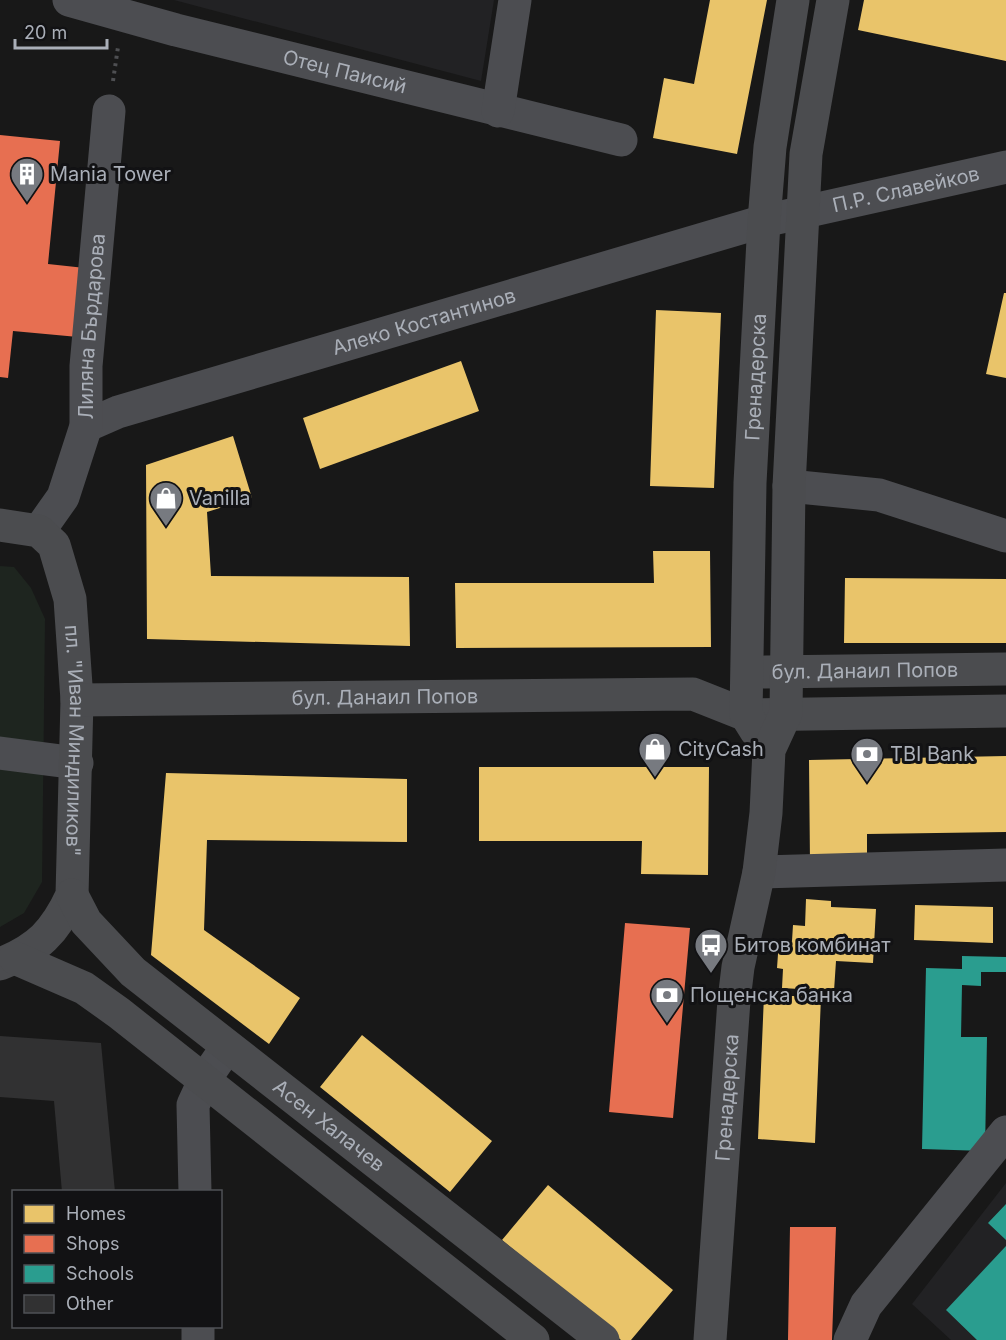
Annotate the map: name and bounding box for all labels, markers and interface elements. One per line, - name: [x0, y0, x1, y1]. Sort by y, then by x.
- scale bar: [15, 12, 106, 50]
- text: 20 m: [24, 22, 67, 43]
- street label: Отец Паисий: [280, 45, 409, 99]
- building icon: Mania Tower: [9, 156, 45, 203]
- street label: П.Р. Славейков: [830, 161, 982, 217]
- place label: Mania Tower: [50, 162, 171, 186]
- street label: Лиляна Бърдарова: [74, 232, 110, 420]
- street label: Алеко Костантинов: [329, 283, 519, 360]
- street label: Гренадерска: [740, 313, 771, 441]
- shop icon: Vanilla: [148, 480, 184, 527]
- place label: Vanilla: [189, 486, 251, 510]
- street label: пл. "Иван Миндиликов": [60, 624, 89, 857]
- street label: бул. Данаил Попов: [771, 658, 958, 684]
- street label: бул. Данаил Попов: [292, 684, 478, 710]
- shop icon: CityCash: [637, 731, 673, 778]
- bank icon: TBI Bank: [849, 736, 885, 783]
- place label: CityCash: [678, 737, 764, 761]
- place label: TBI Bank: [890, 742, 974, 766]
- bus stop icon: Битов комбинат: [693, 927, 729, 974]
- place label: Битов комбинат: [734, 933, 891, 957]
- bank icon: Пощенска банка: [649, 977, 685, 1024]
- place label: Пощенска банка: [690, 983, 853, 1007]
- street label: Гренадерска: [711, 1033, 744, 1162]
- street label: Асен Халачев: [268, 1074, 390, 1177]
- legend: [12, 1190, 222, 1328]
- text: Homes: [66, 1203, 126, 1224]
- text: Shops: [66, 1233, 120, 1254]
- text: Schools: [66, 1263, 134, 1284]
- text: Other: [66, 1293, 114, 1314]

